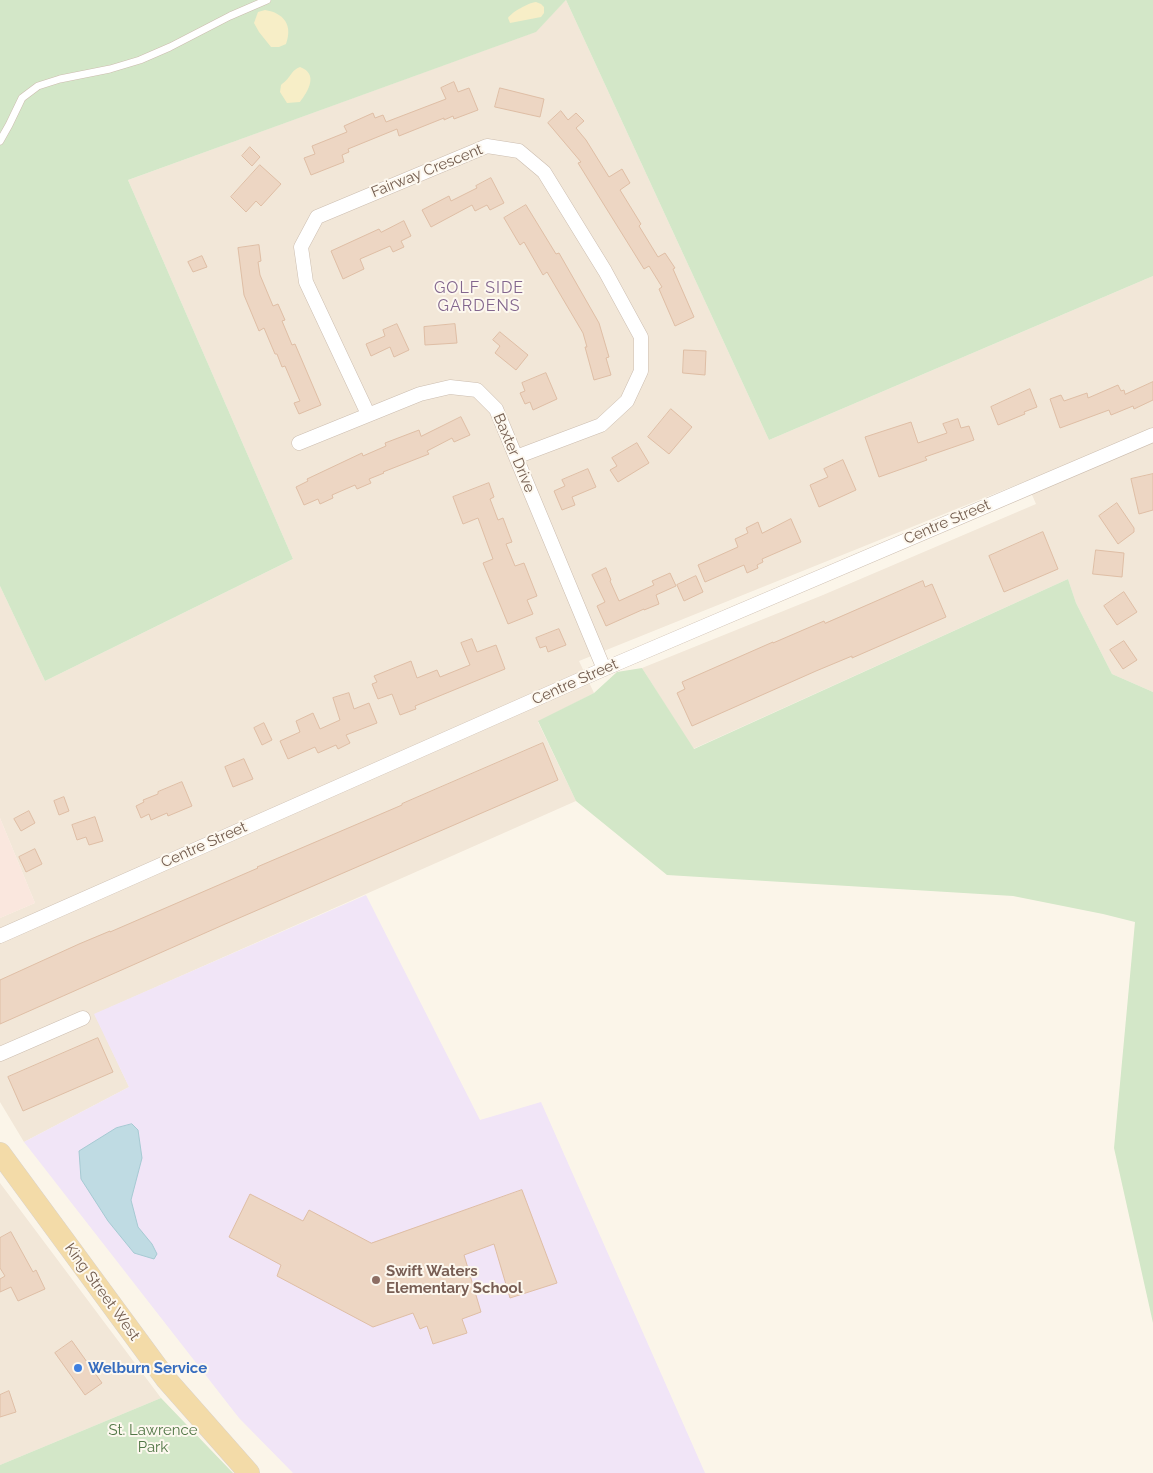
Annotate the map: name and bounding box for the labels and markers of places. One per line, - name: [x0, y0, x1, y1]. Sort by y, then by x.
- place label: Swift Waters Elementary School: [386, 1262, 522, 1297]
- marker: Swift Waters Elementary School: [370, 1274, 382, 1286]
- place label: Welburn Service: [88, 1359, 207, 1377]
- marker: Welburn Service: [72, 1362, 84, 1374]

